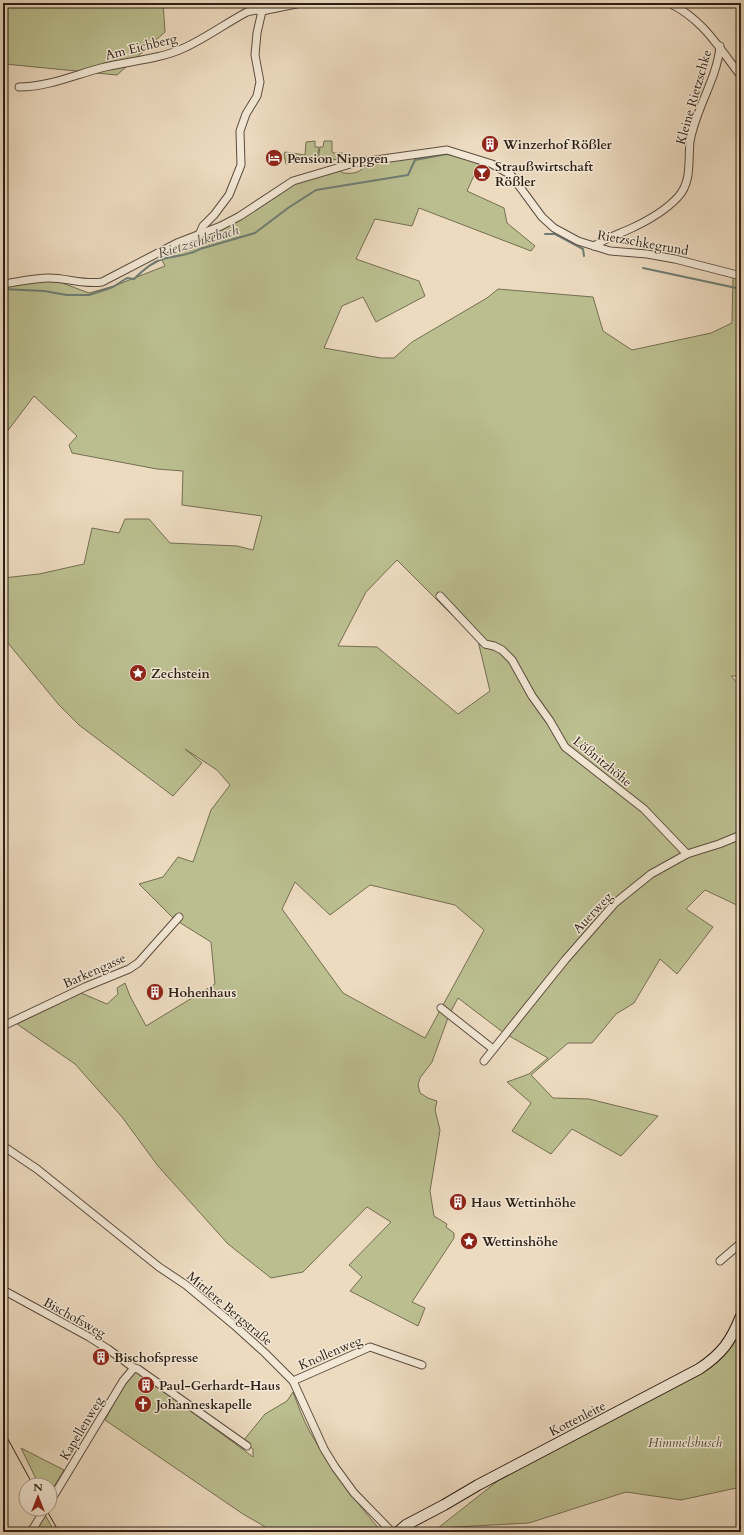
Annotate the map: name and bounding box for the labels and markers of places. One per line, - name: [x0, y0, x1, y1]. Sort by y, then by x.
- building icon: Winzerhof Rößler: [480, 134, 500, 154]
- place label: Winzerhof Rößler: [502, 136, 613, 154]
- hotel icon: Pension Nippgen: [264, 148, 284, 168]
- place label: Pension Nippgen: [287, 150, 389, 168]
- place label: Straußwirtschaft Rößler: [495, 158, 594, 191]
- bar icon: Straußwirtschaft Rößler: [472, 163, 492, 183]
- place icon: Zechstein: [128, 663, 148, 683]
- place label: Zechstein: [151, 665, 211, 683]
- building icon: Hohenhaus: [145, 982, 165, 1002]
- place label: Hohenhaus: [168, 984, 236, 1002]
- building icon: Haus Wettinhöhe: [448, 1192, 468, 1212]
- place label: Haus Wettinhöhe: [471, 1194, 576, 1212]
- place icon: Wettinshöhe: [459, 1231, 479, 1251]
- place label: Wettinshöhe: [481, 1233, 558, 1251]
- building icon: Bischofspresse: [91, 1347, 111, 1367]
- place label: Bischofspresse: [114, 1349, 198, 1367]
- building icon: Paul-Gerhardt-Haus: [136, 1375, 156, 1395]
- place label: Paul-Gerhardt-Haus: [159, 1377, 280, 1395]
- church icon: Johanneskapelle: [133, 1394, 153, 1414]
- place label: Johanneskapelle: [154, 1396, 252, 1414]

